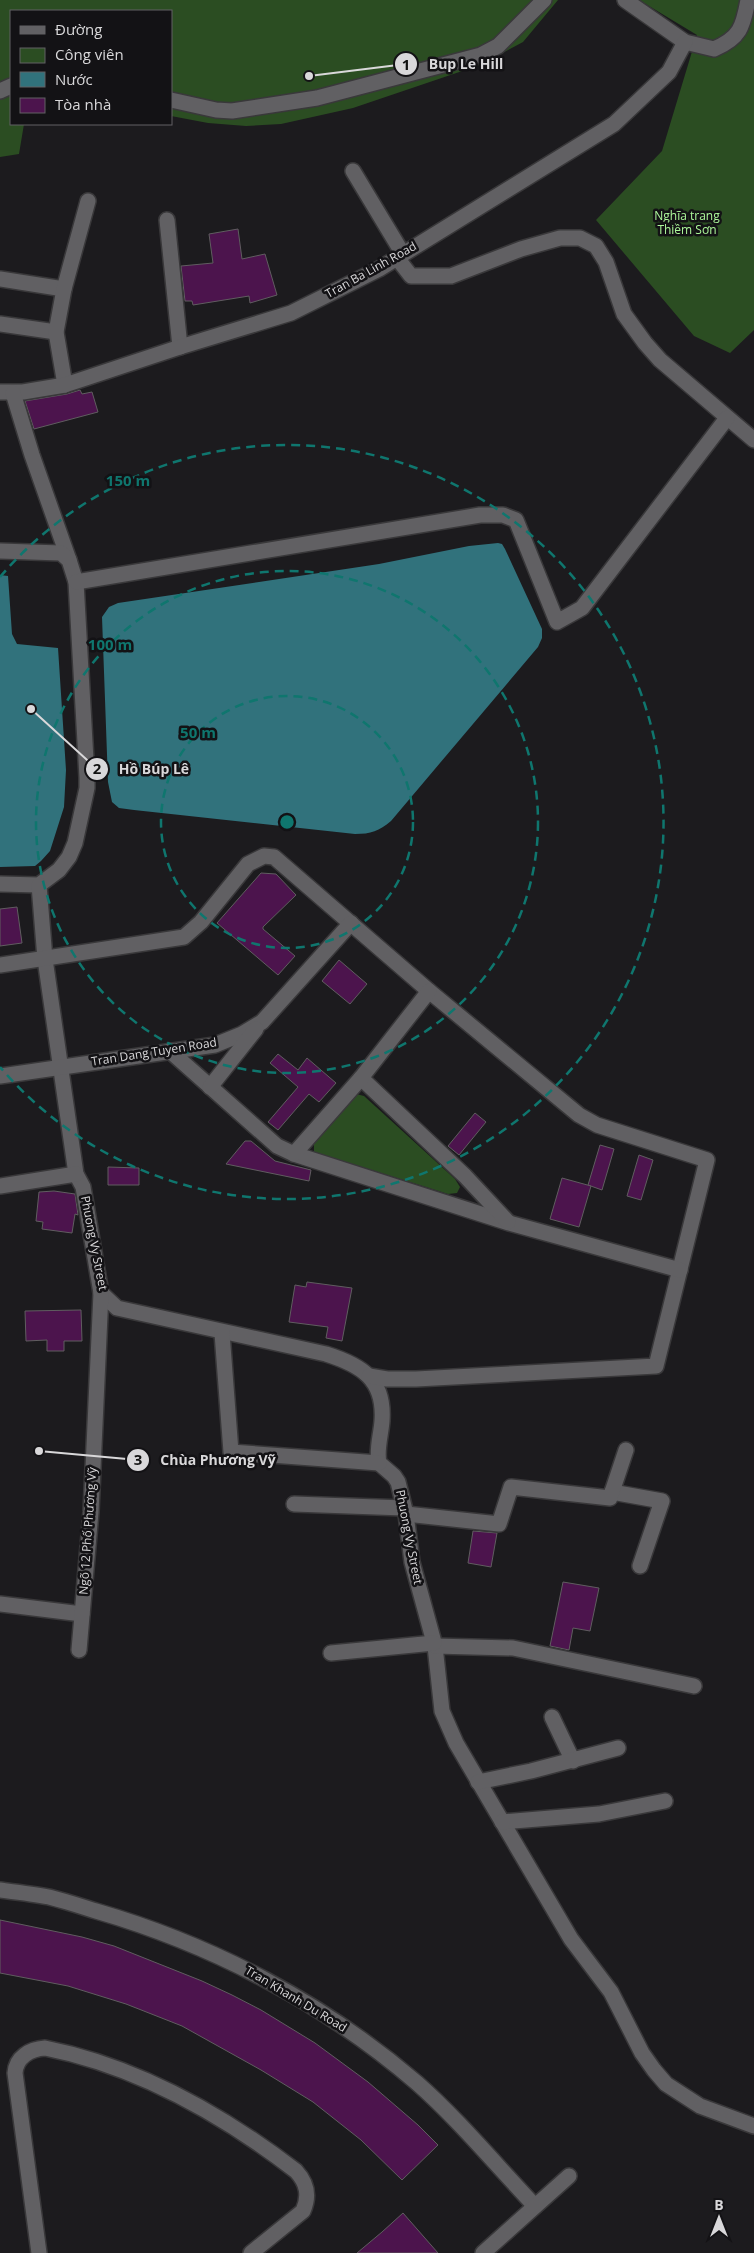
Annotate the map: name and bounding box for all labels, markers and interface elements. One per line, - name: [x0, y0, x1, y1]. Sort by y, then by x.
- legend: [10, 10, 172, 125]
- text: Đường: [55, 19, 102, 39]
- text: Công viên: [55, 44, 124, 64]
- callout: Bup Le Hill: [393, 50, 513, 79]
- text: 1: [402, 54, 410, 74]
- text: Bup Le Hill: [429, 54, 503, 73]
- text: Nước: [55, 69, 93, 89]
- text: Tòa nhà: [55, 94, 111, 114]
- park label: Nghĩa trang Thiềm Sơn: [654, 207, 720, 238]
- street label: Tran Ba Linh Road: [322, 237, 419, 302]
- text: 150 m: [106, 470, 150, 490]
- text: 100 m: [88, 634, 132, 654]
- text: 50 m: [180, 722, 216, 742]
- callout: Hồ Búp Lê: [84, 754, 199, 783]
- text: 2: [93, 758, 102, 778]
- text: Hồ Búp Lê: [119, 759, 189, 778]
- centre of rings: [278, 813, 296, 831]
- street label: Tran Dang Tuyen Road: [90, 1033, 218, 1070]
- street label: Phuong Vy Street: [77, 1194, 112, 1292]
- callout: Chùa Phương Vỹ: [126, 1445, 286, 1474]
- text: 3: [134, 1449, 142, 1469]
- text: Chùa Phương Vỹ: [160, 1450, 276, 1469]
- street label: Ngõ 12 Phố Phương Vỹ: [75, 1466, 101, 1595]
- street label: Phuong Vy Street: [392, 1488, 427, 1586]
- street label: Tran Khanh Du Road: [242, 1961, 350, 2036]
- north arrow: [694, 2193, 744, 2243]
- text: B: [714, 2195, 724, 2214]

